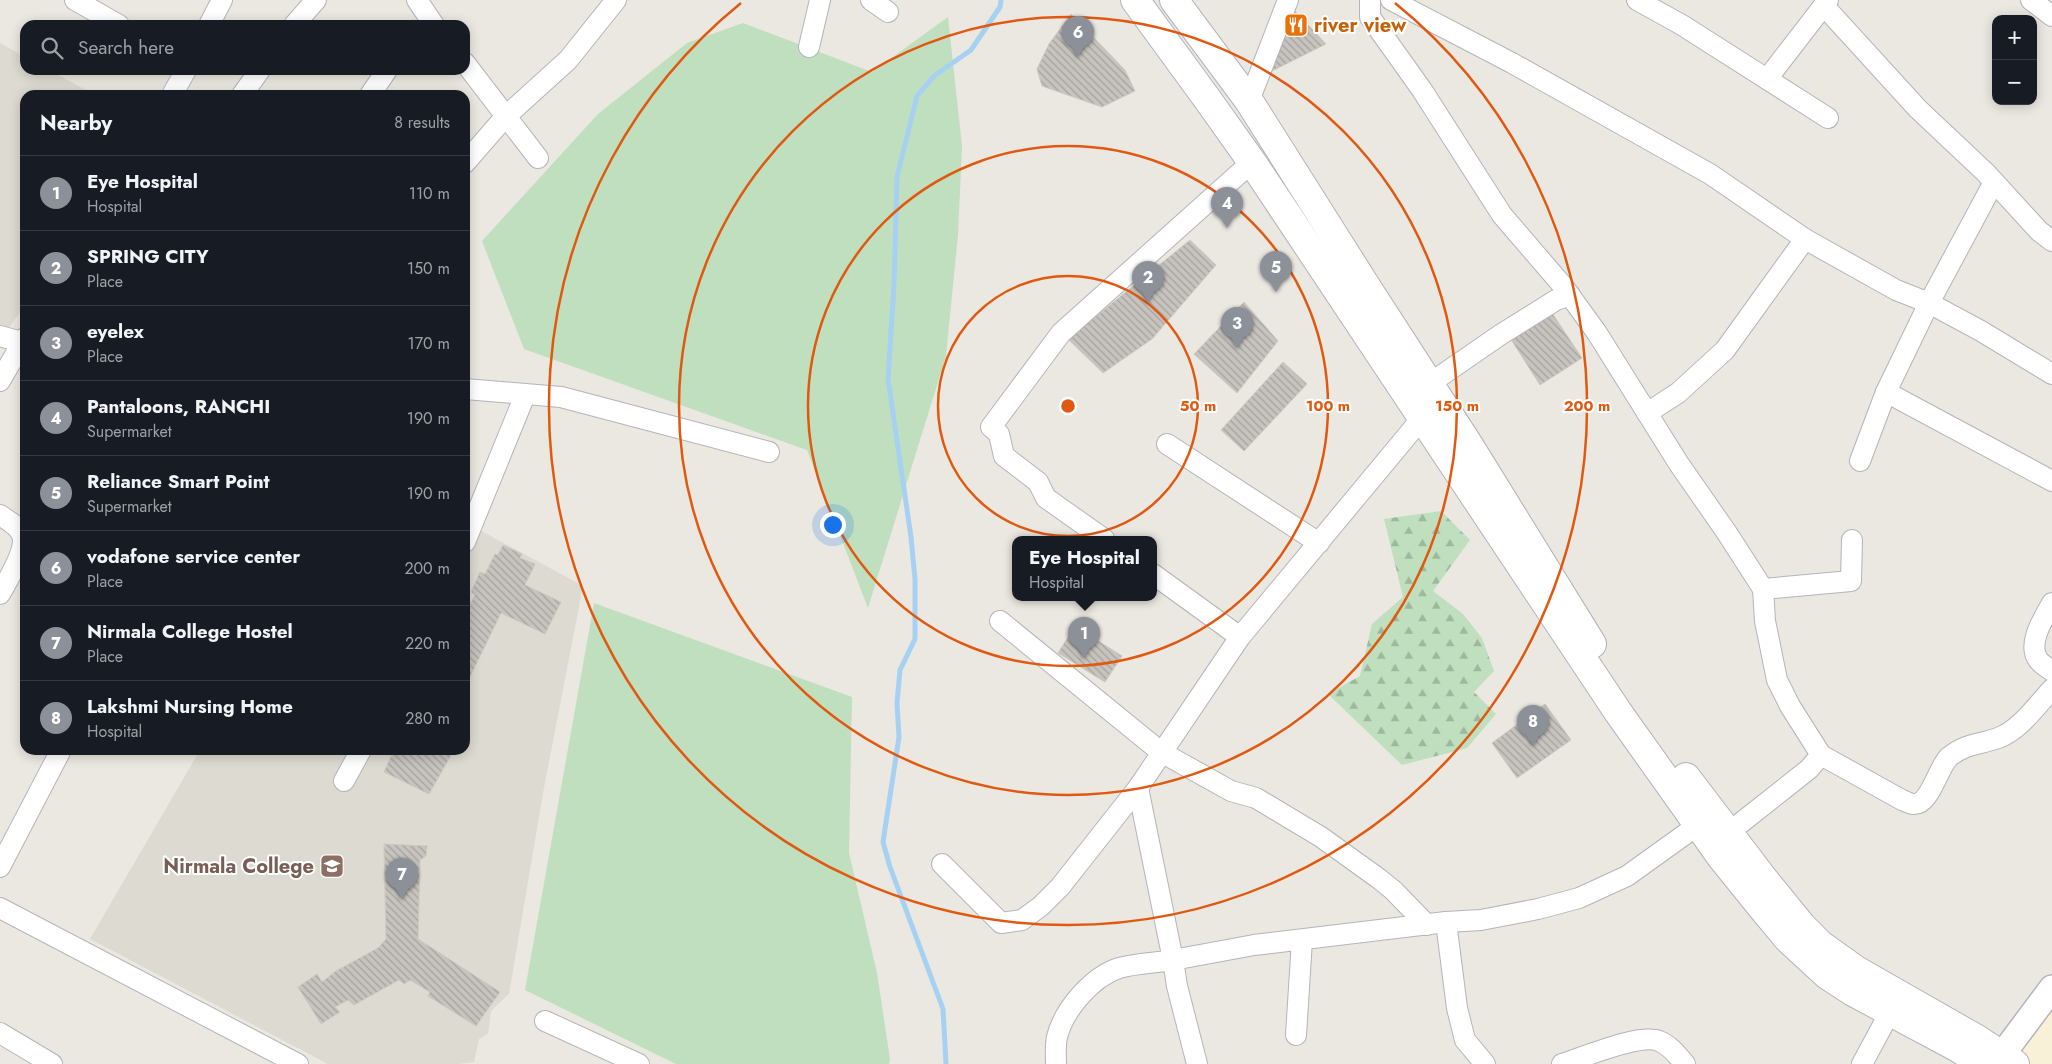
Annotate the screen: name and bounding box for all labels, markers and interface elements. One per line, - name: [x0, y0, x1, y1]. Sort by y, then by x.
- place label: river view: [1314, 11, 1407, 40]
- restaurant icon: river view: [1283, 12, 1309, 38]
- map controls: [1992, 15, 2037, 105]
- button: +: [1992, 15, 2037, 60]
- pin: 6: [1062, 16, 1094, 57]
- search box: [20, 20, 470, 75]
- icon: search: [38, 34, 66, 62]
- text: Search here: [78, 34, 174, 61]
- button: −: [1992, 60, 2037, 105]
- text: Nearby: [40, 108, 112, 138]
- text: 8 results: [394, 111, 450, 134]
- text: Eye Hospital: [87, 168, 198, 195]
- text: 1: [52, 182, 60, 205]
- text: 110 m: [409, 182, 450, 205]
- pin: 4: [1211, 187, 1243, 228]
- text: Hospital: [87, 195, 142, 218]
- text: SPRING CITY: [87, 243, 209, 270]
- pin: 5: [1260, 251, 1292, 292]
- text: 2: [51, 257, 61, 280]
- text: 150 m: [407, 257, 450, 280]
- pin: 2: [1132, 261, 1164, 302]
- text: Place: [87, 270, 123, 293]
- pin: 3: [1221, 307, 1253, 348]
- text: eyelex: [87, 318, 144, 345]
- text: 3: [51, 332, 61, 355]
- text: 170 m: [408, 332, 450, 355]
- text: Place: [87, 345, 123, 368]
- text: Pantaloons, RANCHI: [87, 393, 270, 420]
- text: 50 m: [1180, 395, 1216, 417]
- text: 100 m: [1306, 395, 1350, 417]
- text: 150 m: [1435, 395, 1479, 417]
- text: 200 m: [1564, 395, 1610, 417]
- centre of rings: [1059, 397, 1077, 415]
- text: 4: [50, 407, 62, 430]
- text: 190 m: [407, 407, 450, 430]
- text: Supermarket: [87, 420, 172, 443]
- text: Reliance Smart Point: [87, 468, 270, 495]
- text: 5: [51, 482, 61, 505]
- text: 190 m: [407, 482, 450, 505]
- text: Supermarket: [87, 495, 172, 518]
- your location: [820, 512, 846, 538]
- popup: [1012, 536, 1157, 601]
- text: vodafone service center: [87, 543, 300, 570]
- text: Eye Hospital: [1029, 544, 1140, 571]
- text: 6: [51, 557, 61, 580]
- text: 200 m: [404, 557, 450, 580]
- text: Place: [87, 570, 123, 593]
- text: Hospital: [1029, 571, 1084, 594]
- pin: 1: [1068, 617, 1100, 658]
- text: Nirmala College Hostel: [87, 618, 293, 645]
- text: 7: [51, 632, 61, 655]
- text: 220 m: [405, 632, 450, 655]
- text: Place: [87, 645, 123, 668]
- text: Lakshmi Nursing Home: [87, 693, 293, 720]
- pin: 8: [1517, 705, 1549, 746]
- text: 8: [51, 707, 61, 730]
- text: 280 m: [405, 707, 450, 730]
- text: Hospital: [87, 720, 142, 743]
- place label: Nirmala College: [163, 852, 314, 881]
- school or university icon: Nirmala College: [319, 853, 345, 879]
- pin: 7: [386, 858, 418, 899]

